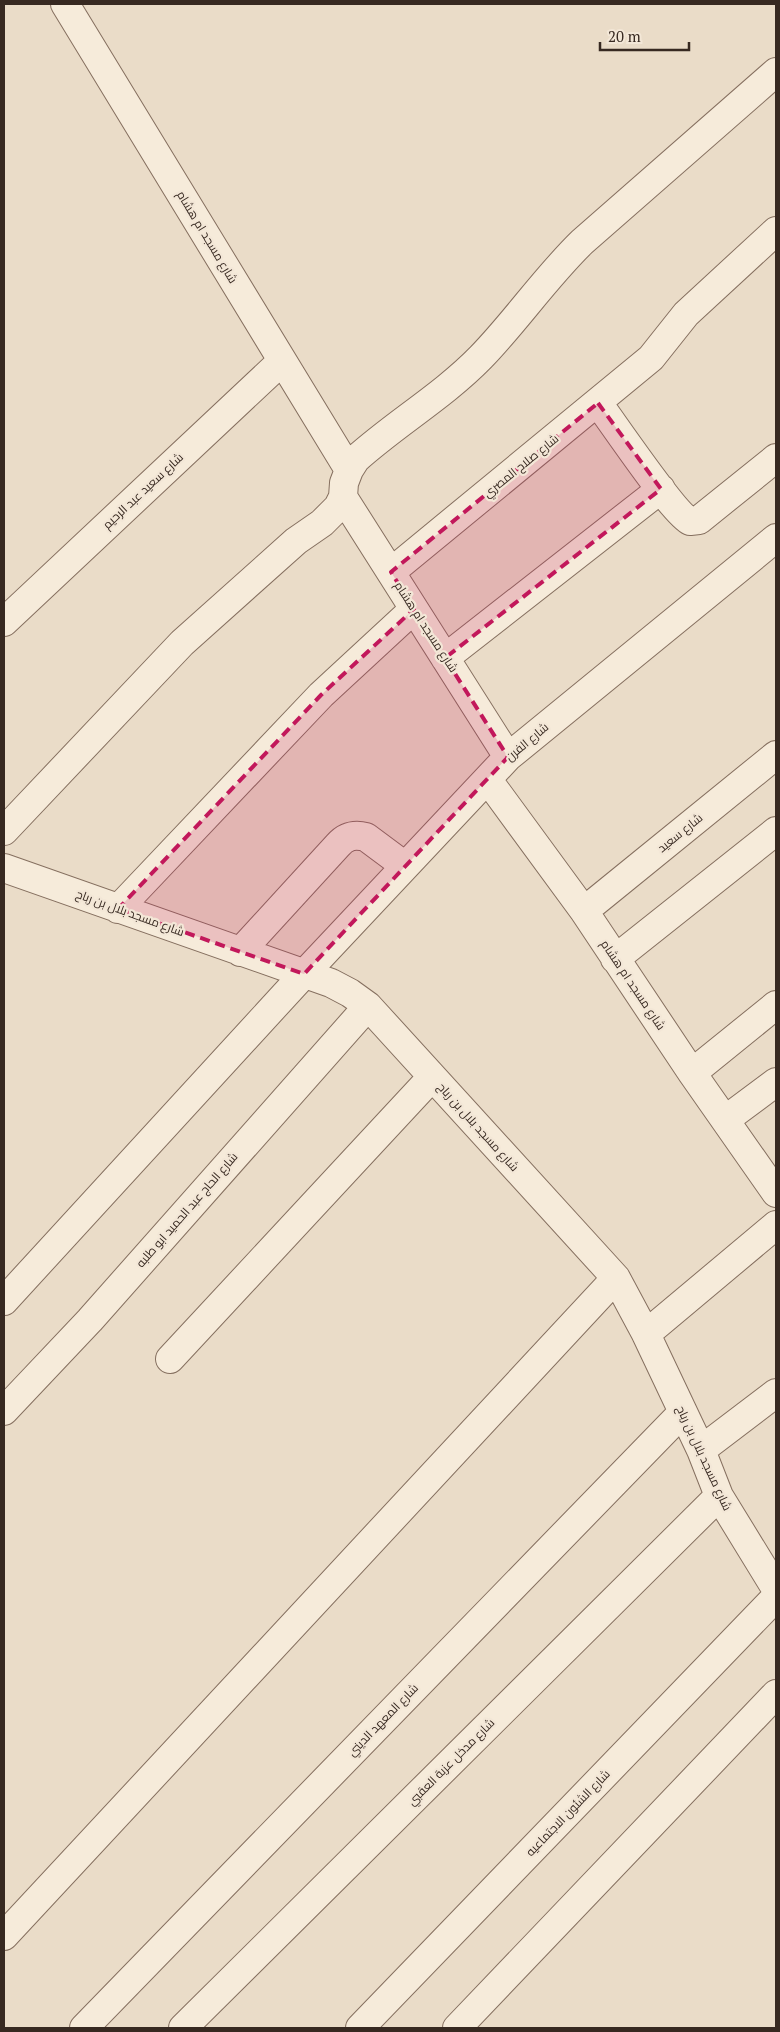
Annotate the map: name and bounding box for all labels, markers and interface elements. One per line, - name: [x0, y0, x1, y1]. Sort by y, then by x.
- scale bar: [600, 20, 689, 52]
- text: 20 m: [608, 26, 641, 46]
- street label: شارع مسجد ام هشام: [173, 188, 241, 286]
- street label: شارع صلاح المصري: [480, 431, 563, 503]
- street label: شارع سعيد عبد الرحيم: [99, 449, 187, 533]
- street label: شارع مسجد ام هشام: [391, 578, 461, 676]
- street label: شارع الفرن: [502, 719, 552, 765]
- street label: شارع سعيد: [654, 810, 706, 856]
- street label: شارع مسجد بلال بن رباح: [74, 886, 187, 940]
- street label: شارع مسجد ام هشام: [597, 937, 669, 1033]
- street label: شارع مسجد بلال بن رباح: [434, 1079, 522, 1175]
- street label: شارع الحاج عبد الحميد ابو طلبه: [133, 1149, 241, 1271]
- street label: شارع مسجد بلال بن رباح: [673, 1403, 735, 1513]
- street label: شارع المعهد الديني: [344, 1680, 423, 1761]
- street label: شارع مدخل عزبة العقبي: [404, 1715, 500, 1810]
- street label: شارع الشئون الاجتماعيه: [522, 1766, 614, 1860]

